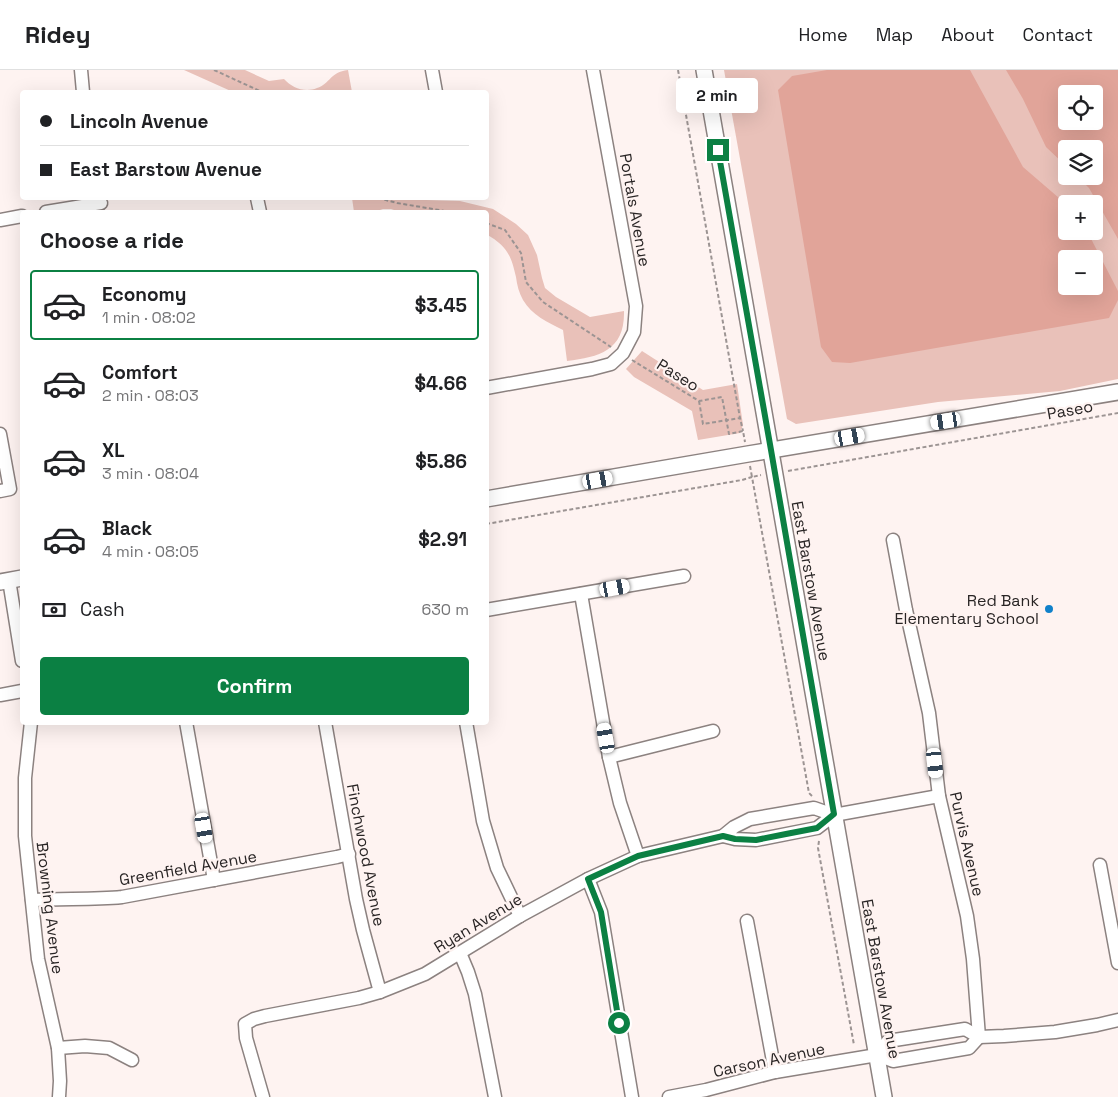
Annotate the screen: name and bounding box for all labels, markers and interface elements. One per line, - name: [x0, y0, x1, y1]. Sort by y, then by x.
- text: Ridey: [25, 19, 91, 50]
- text: Home: [799, 23, 848, 46]
- text: Map: [876, 23, 913, 46]
- text: About: [941, 23, 995, 46]
- text: Contact: [1023, 23, 1093, 46]
- callout: 2 min: [677, 78, 759, 112]
- text: 2 min: [696, 85, 738, 106]
- map controls: [1058, 85, 1103, 295]
- button: locate: [1058, 85, 1103, 130]
- text: Lincoln Avenue: [70, 109, 208, 134]
- route end: [707, 139, 729, 161]
- button: layers: [1058, 140, 1103, 185]
- street label: Portals Avenue: [615, 152, 655, 268]
- text: East Barstow Avenue: [70, 157, 262, 182]
- button: +: [1058, 195, 1103, 240]
- text: Choose a ride: [40, 226, 184, 254]
- button: −: [1058, 250, 1103, 295]
- text: Economy: [102, 282, 186, 307]
- icon: car: [42, 283, 87, 328]
- text: $3.45: [415, 293, 467, 318]
- text: 1 min · 08:02: [102, 307, 196, 328]
- street label: Paseo: [653, 354, 703, 396]
- text: Comfort: [102, 360, 178, 385]
- icon: car: [42, 361, 87, 406]
- text: $4.66: [414, 371, 467, 396]
- text: 2 min · 08:03: [102, 385, 199, 406]
- street label: Paseo: [1045, 396, 1095, 424]
- car: [930, 411, 961, 431]
- car: [833, 427, 866, 447]
- text: XL: [102, 438, 125, 463]
- icon: car: [42, 439, 87, 484]
- text: $5.86: [415, 449, 467, 474]
- text: 3 min · 08:04: [102, 463, 199, 484]
- car: [581, 470, 614, 490]
- street label: East Barstow Avenue: [787, 500, 835, 662]
- text: Black: [102, 516, 152, 541]
- icon: car: [42, 517, 87, 562]
- text: $2.91: [418, 527, 467, 552]
- text: 4 min · 08:05: [102, 541, 199, 562]
- car: [598, 578, 631, 598]
- place label: Red Bank Elementary School: [894, 590, 1039, 629]
- icon: cash: [40, 596, 68, 624]
- text: Cash: [80, 597, 125, 622]
- text: 630 m: [421, 599, 469, 620]
- marker: Red Bank Elementary School: [1043, 603, 1055, 615]
- button: Confirm: [40, 657, 469, 715]
- car: [596, 722, 615, 754]
- car: [925, 747, 944, 779]
- street label: Finchwood Avenue: [342, 782, 390, 928]
- street label: Purvis Avenue: [945, 790, 989, 898]
- car: [194, 812, 213, 844]
- street label: Browning Avenue: [31, 841, 69, 975]
- street label: Greenfield Avenue: [117, 846, 259, 890]
- street label: Ryan Avenue: [430, 888, 526, 958]
- street label: East Barstow Avenue: [857, 898, 905, 1060]
- route start: [608, 1012, 630, 1034]
- street label: Carson Avenue: [711, 1038, 827, 1082]

